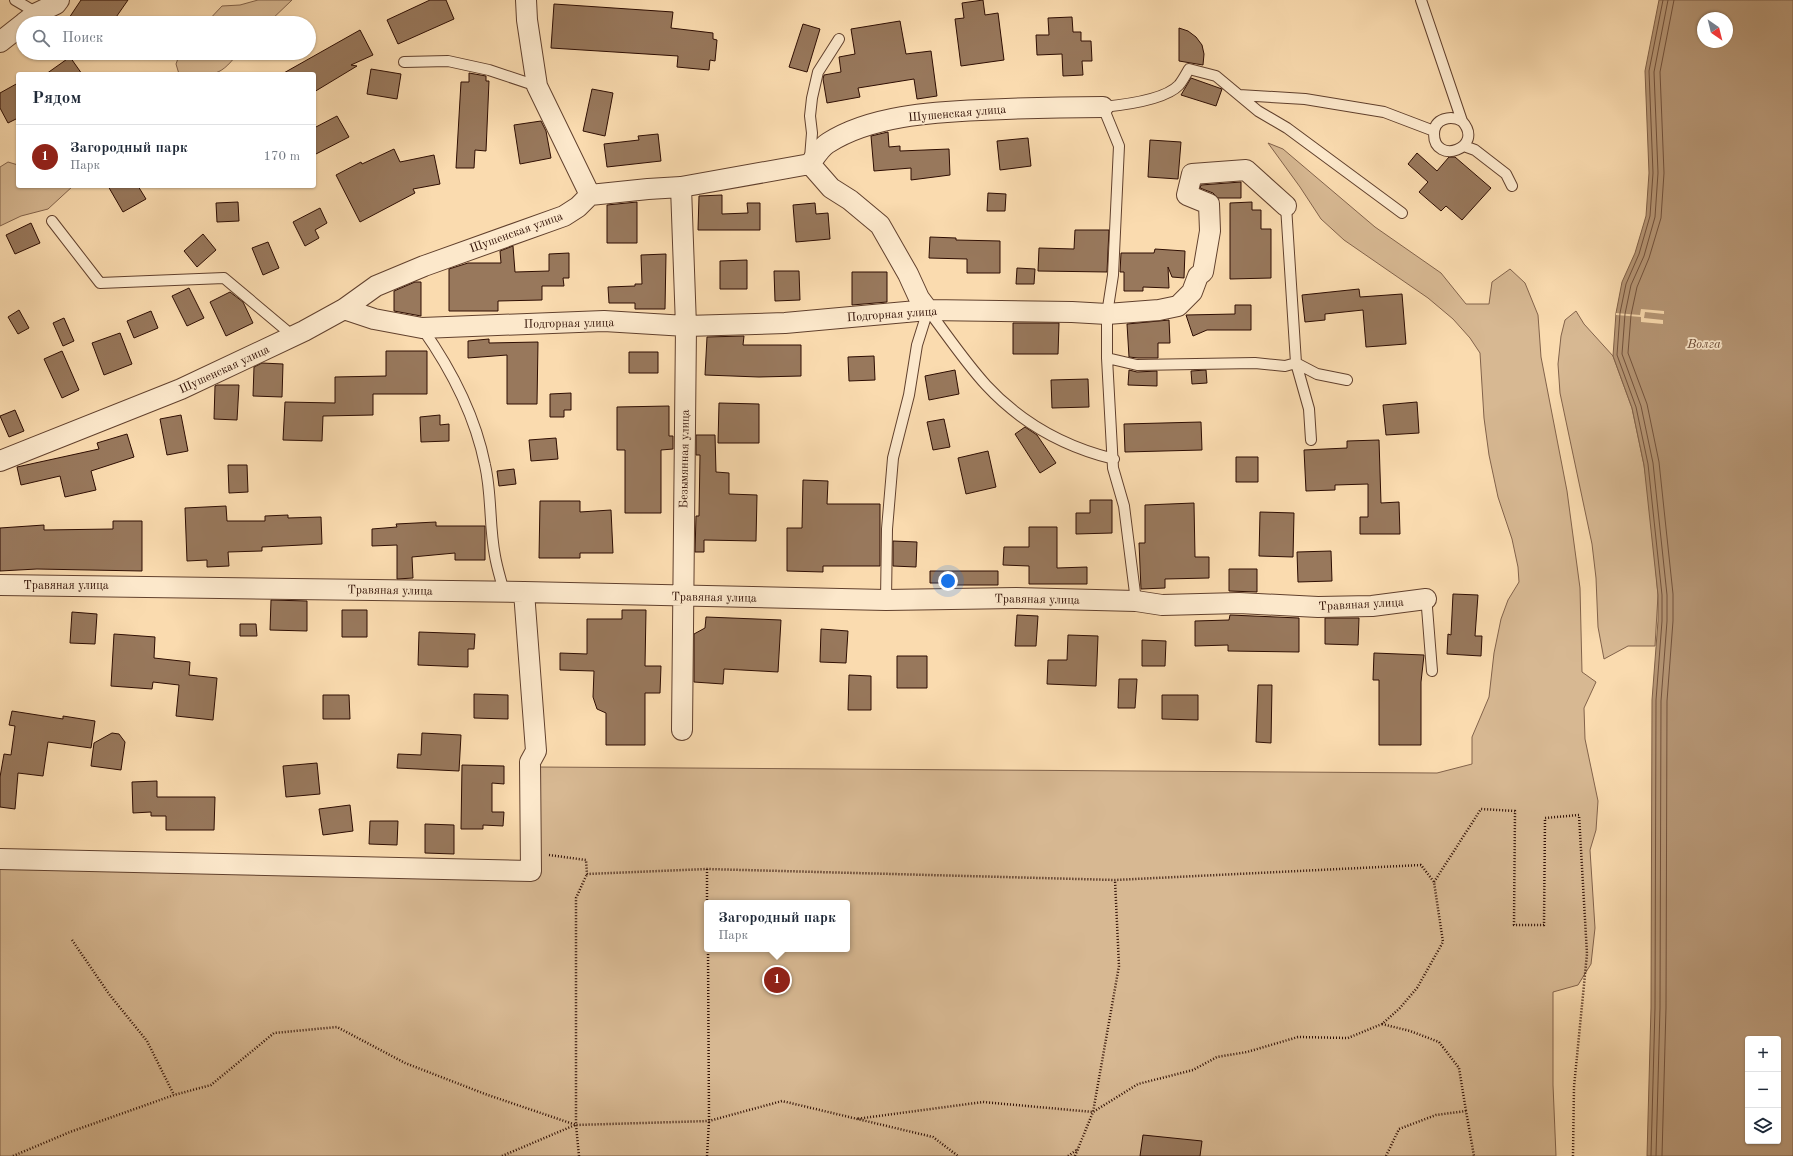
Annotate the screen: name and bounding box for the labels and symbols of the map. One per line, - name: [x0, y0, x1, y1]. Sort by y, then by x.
- north arrow: [1697, 12, 1733, 48]
- street label: Шушенская улица: [908, 104, 1007, 124]
- street label: Шушенская улица: [468, 210, 565, 255]
- street label: Подгорная улица: [846, 306, 938, 324]
- street label: Подгорная улица: [524, 317, 614, 331]
- water label: Волга: [1686, 338, 1721, 351]
- street label: Шушенская улица: [177, 344, 272, 396]
- street label: Безымянная улица: [678, 409, 692, 509]
- your location: [938, 571, 958, 591]
- street label: Травяная улица: [23, 580, 109, 592]
- street label: Травяная улица: [347, 584, 433, 598]
- street label: Травяная улица: [671, 591, 757, 605]
- street label: Травяная улица: [994, 593, 1080, 607]
- street label: Травяная улица: [1318, 597, 1404, 613]
- pin: 1: [764, 965, 790, 995]

